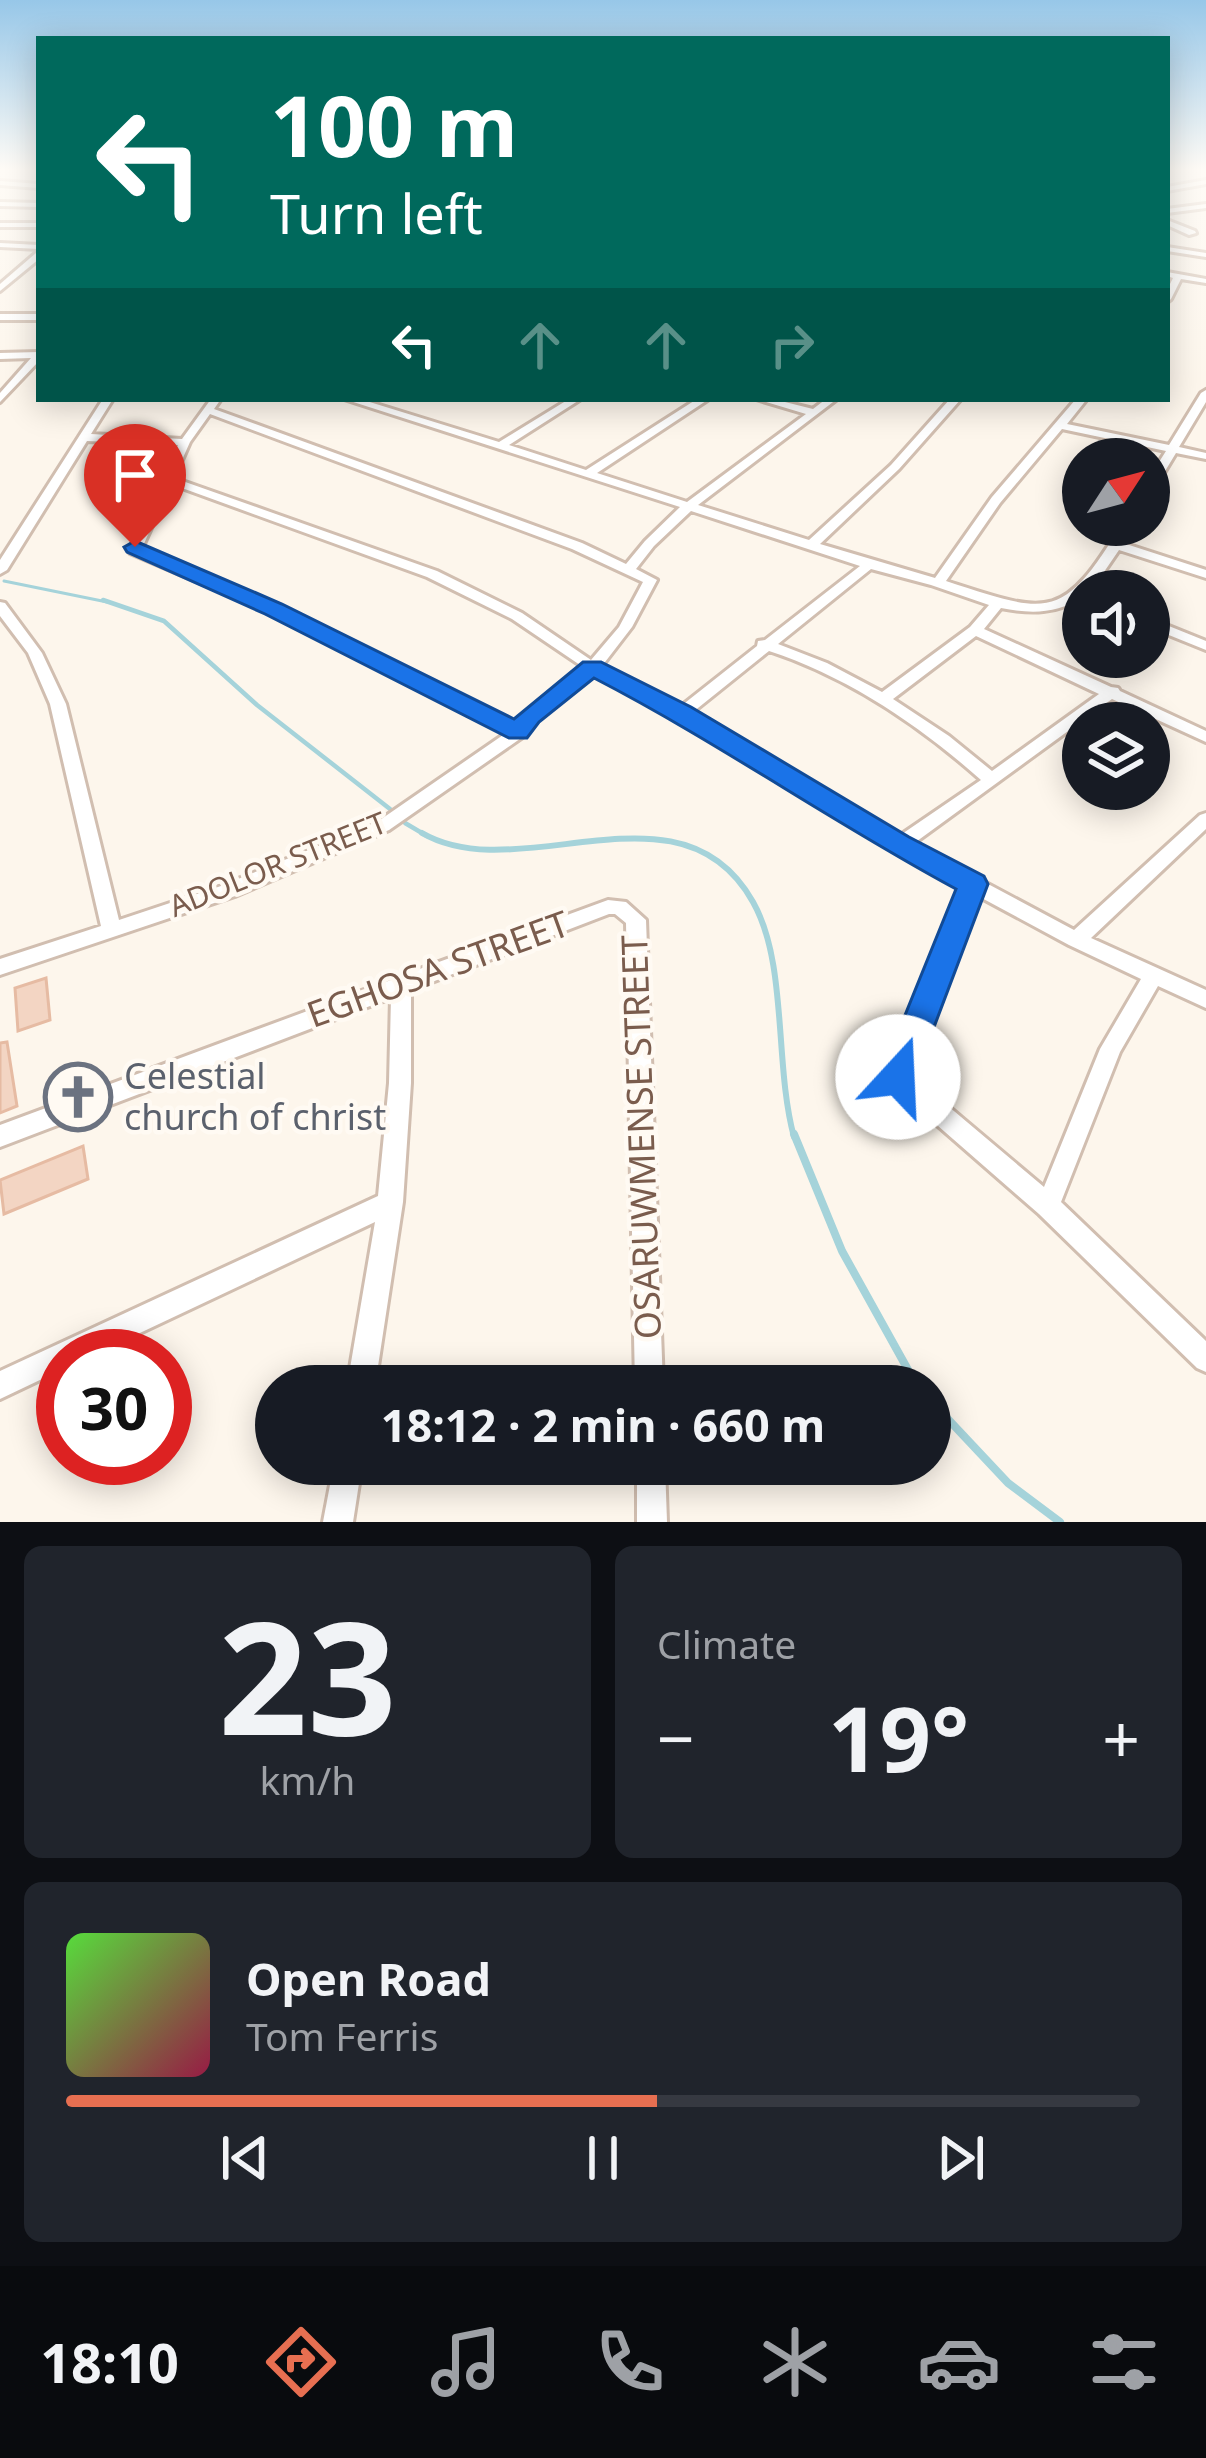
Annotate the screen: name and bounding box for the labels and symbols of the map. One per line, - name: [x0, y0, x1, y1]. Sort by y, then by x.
- pin: [84, 424, 186, 547]
- north arrow: [1062, 438, 1170, 546]
- street label: ADOLOR STREET: [162, 801, 393, 926]
- street label: EGHOSA STREET: [300, 898, 576, 1039]
- street label: OSARUWMENSE STREET: [609, 934, 672, 1340]
- position arrow: [835, 1014, 961, 1140]
- place label: Celestial church of christ: [124, 1051, 386, 1141]
- church icon: Celestial church of christ: [43, 1062, 113, 1132]
- speed limit sign: 30: [36, 1329, 192, 1485]

